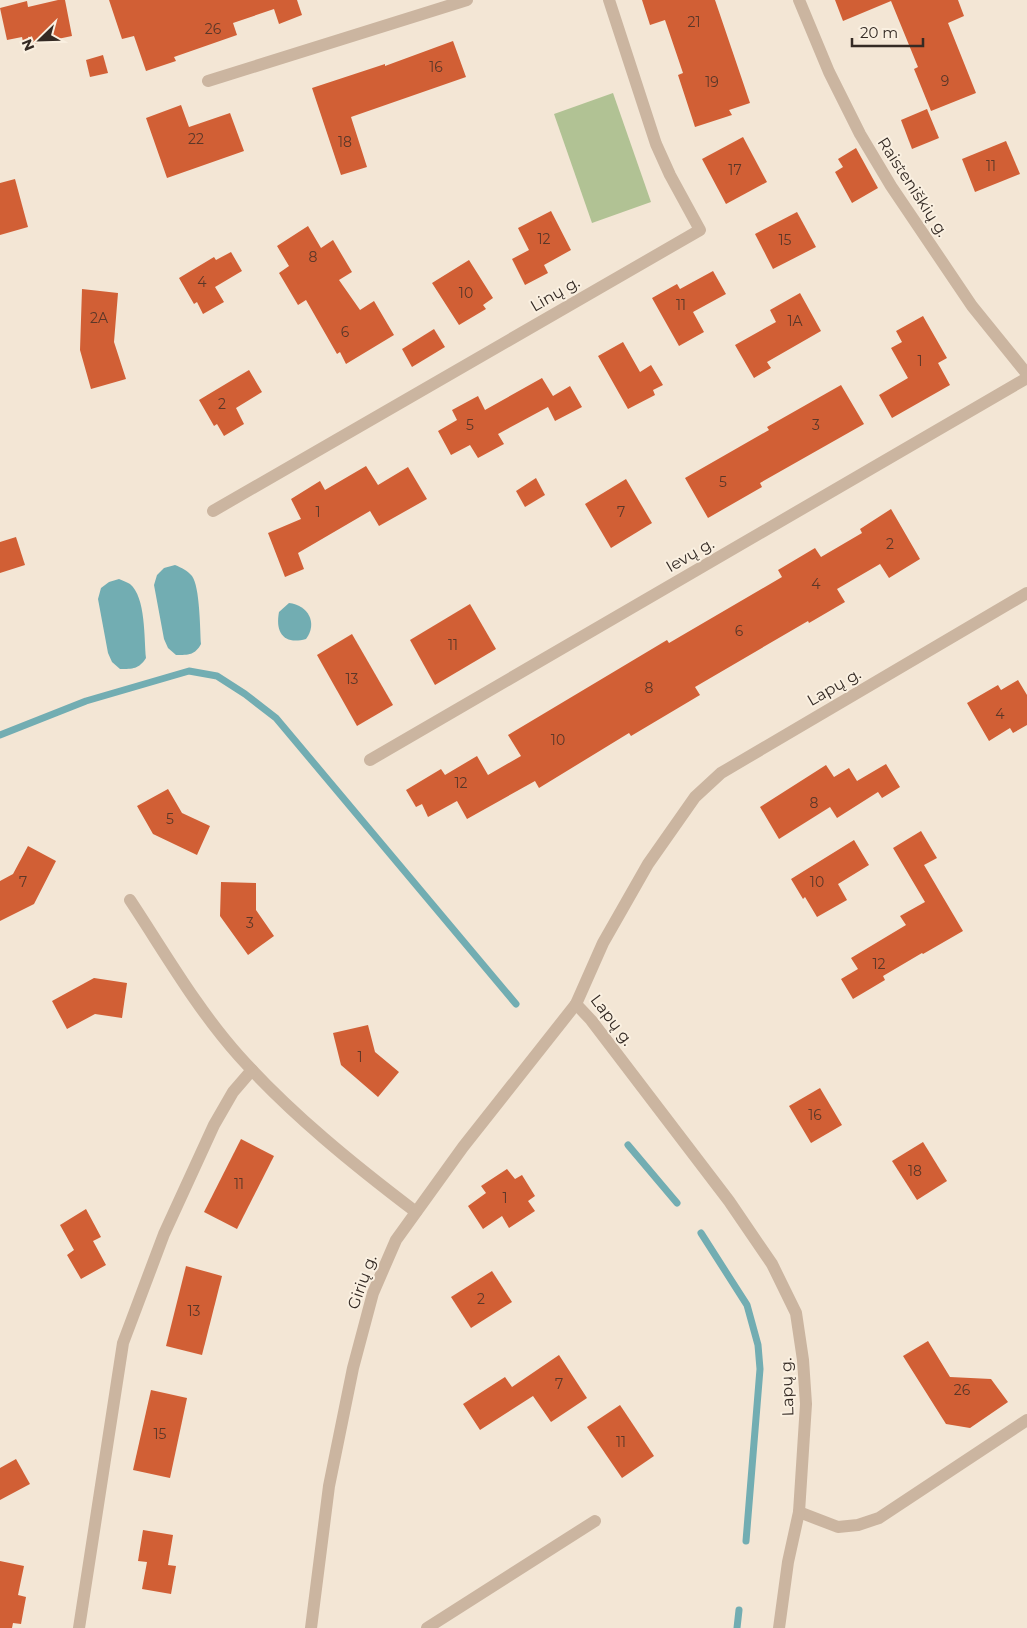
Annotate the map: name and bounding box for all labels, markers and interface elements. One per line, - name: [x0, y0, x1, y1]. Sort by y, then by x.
- house number: 21: [687, 13, 701, 31]
- north arrow: [15, 15, 65, 65]
- scale bar: [852, 15, 923, 47]
- house number: 26: [205, 20, 222, 38]
- text: 20 m: [860, 23, 898, 42]
- text: N: [18, 36, 39, 54]
- house number: 16: [429, 58, 443, 76]
- house number: 9: [941, 72, 949, 90]
- house number: 19: [705, 73, 719, 91]
- house number: 22: [188, 130, 204, 148]
- house number: 18: [338, 133, 352, 151]
- street label: Raisteniškių g.: [874, 134, 952, 240]
- house number: 11: [986, 157, 996, 175]
- house number: 17: [728, 161, 742, 179]
- house number: 12: [537, 230, 551, 248]
- house number: 15: [779, 231, 792, 249]
- house number: 8: [309, 248, 318, 266]
- street label: Linų g.: [527, 272, 583, 316]
- house number: 4: [197, 273, 207, 291]
- house number: 10: [459, 284, 473, 302]
- house number: 11: [676, 296, 686, 314]
- house number: 2A: [90, 309, 109, 327]
- house number: 1A: [787, 312, 804, 330]
- house number: 6: [341, 323, 350, 341]
- house number: 1: [917, 352, 923, 370]
- house number: 2: [218, 395, 226, 413]
- house number: 5: [466, 416, 474, 434]
- house number: 3: [812, 416, 820, 434]
- house number: 5: [719, 473, 727, 491]
- house number: 1: [315, 503, 321, 521]
- house number: 7: [617, 503, 625, 521]
- street label: Ievų g.: [663, 534, 717, 576]
- house number: 2: [886, 535, 894, 553]
- house number: 4: [811, 575, 821, 593]
- house number: 6: [735, 622, 744, 640]
- house number: 11: [448, 636, 458, 654]
- street label: Lapų g.: [804, 664, 864, 710]
- house number: 13: [346, 670, 359, 688]
- house number: 8: [645, 679, 654, 697]
- house number: 4: [995, 705, 1005, 723]
- house number: 10: [551, 731, 565, 749]
- house number: 12: [454, 774, 468, 792]
- house number: 8: [810, 794, 819, 812]
- house number: 5: [166, 810, 174, 828]
- house number: 7: [19, 873, 27, 891]
- house number: 10: [810, 873, 824, 891]
- house number: 3: [246, 914, 254, 932]
- house number: 12: [872, 955, 886, 973]
- street label: Lapų g.: [587, 991, 637, 1049]
- house number: 1: [357, 1048, 363, 1066]
- house number: 16: [808, 1106, 822, 1124]
- house number: 18: [908, 1162, 922, 1180]
- house number: 11: [234, 1175, 244, 1193]
- house number: 1: [502, 1189, 508, 1207]
- street label: Girių g.: [343, 1252, 381, 1312]
- house number: 2: [477, 1290, 485, 1308]
- house number: 13: [188, 1302, 201, 1320]
- street label: Lapų g.: [776, 1357, 798, 1417]
- house number: 7: [555, 1375, 563, 1393]
- house number: 26: [954, 1381, 971, 1399]
- house number: 15: [154, 1425, 167, 1443]
- house number: 11: [616, 1433, 626, 1451]

